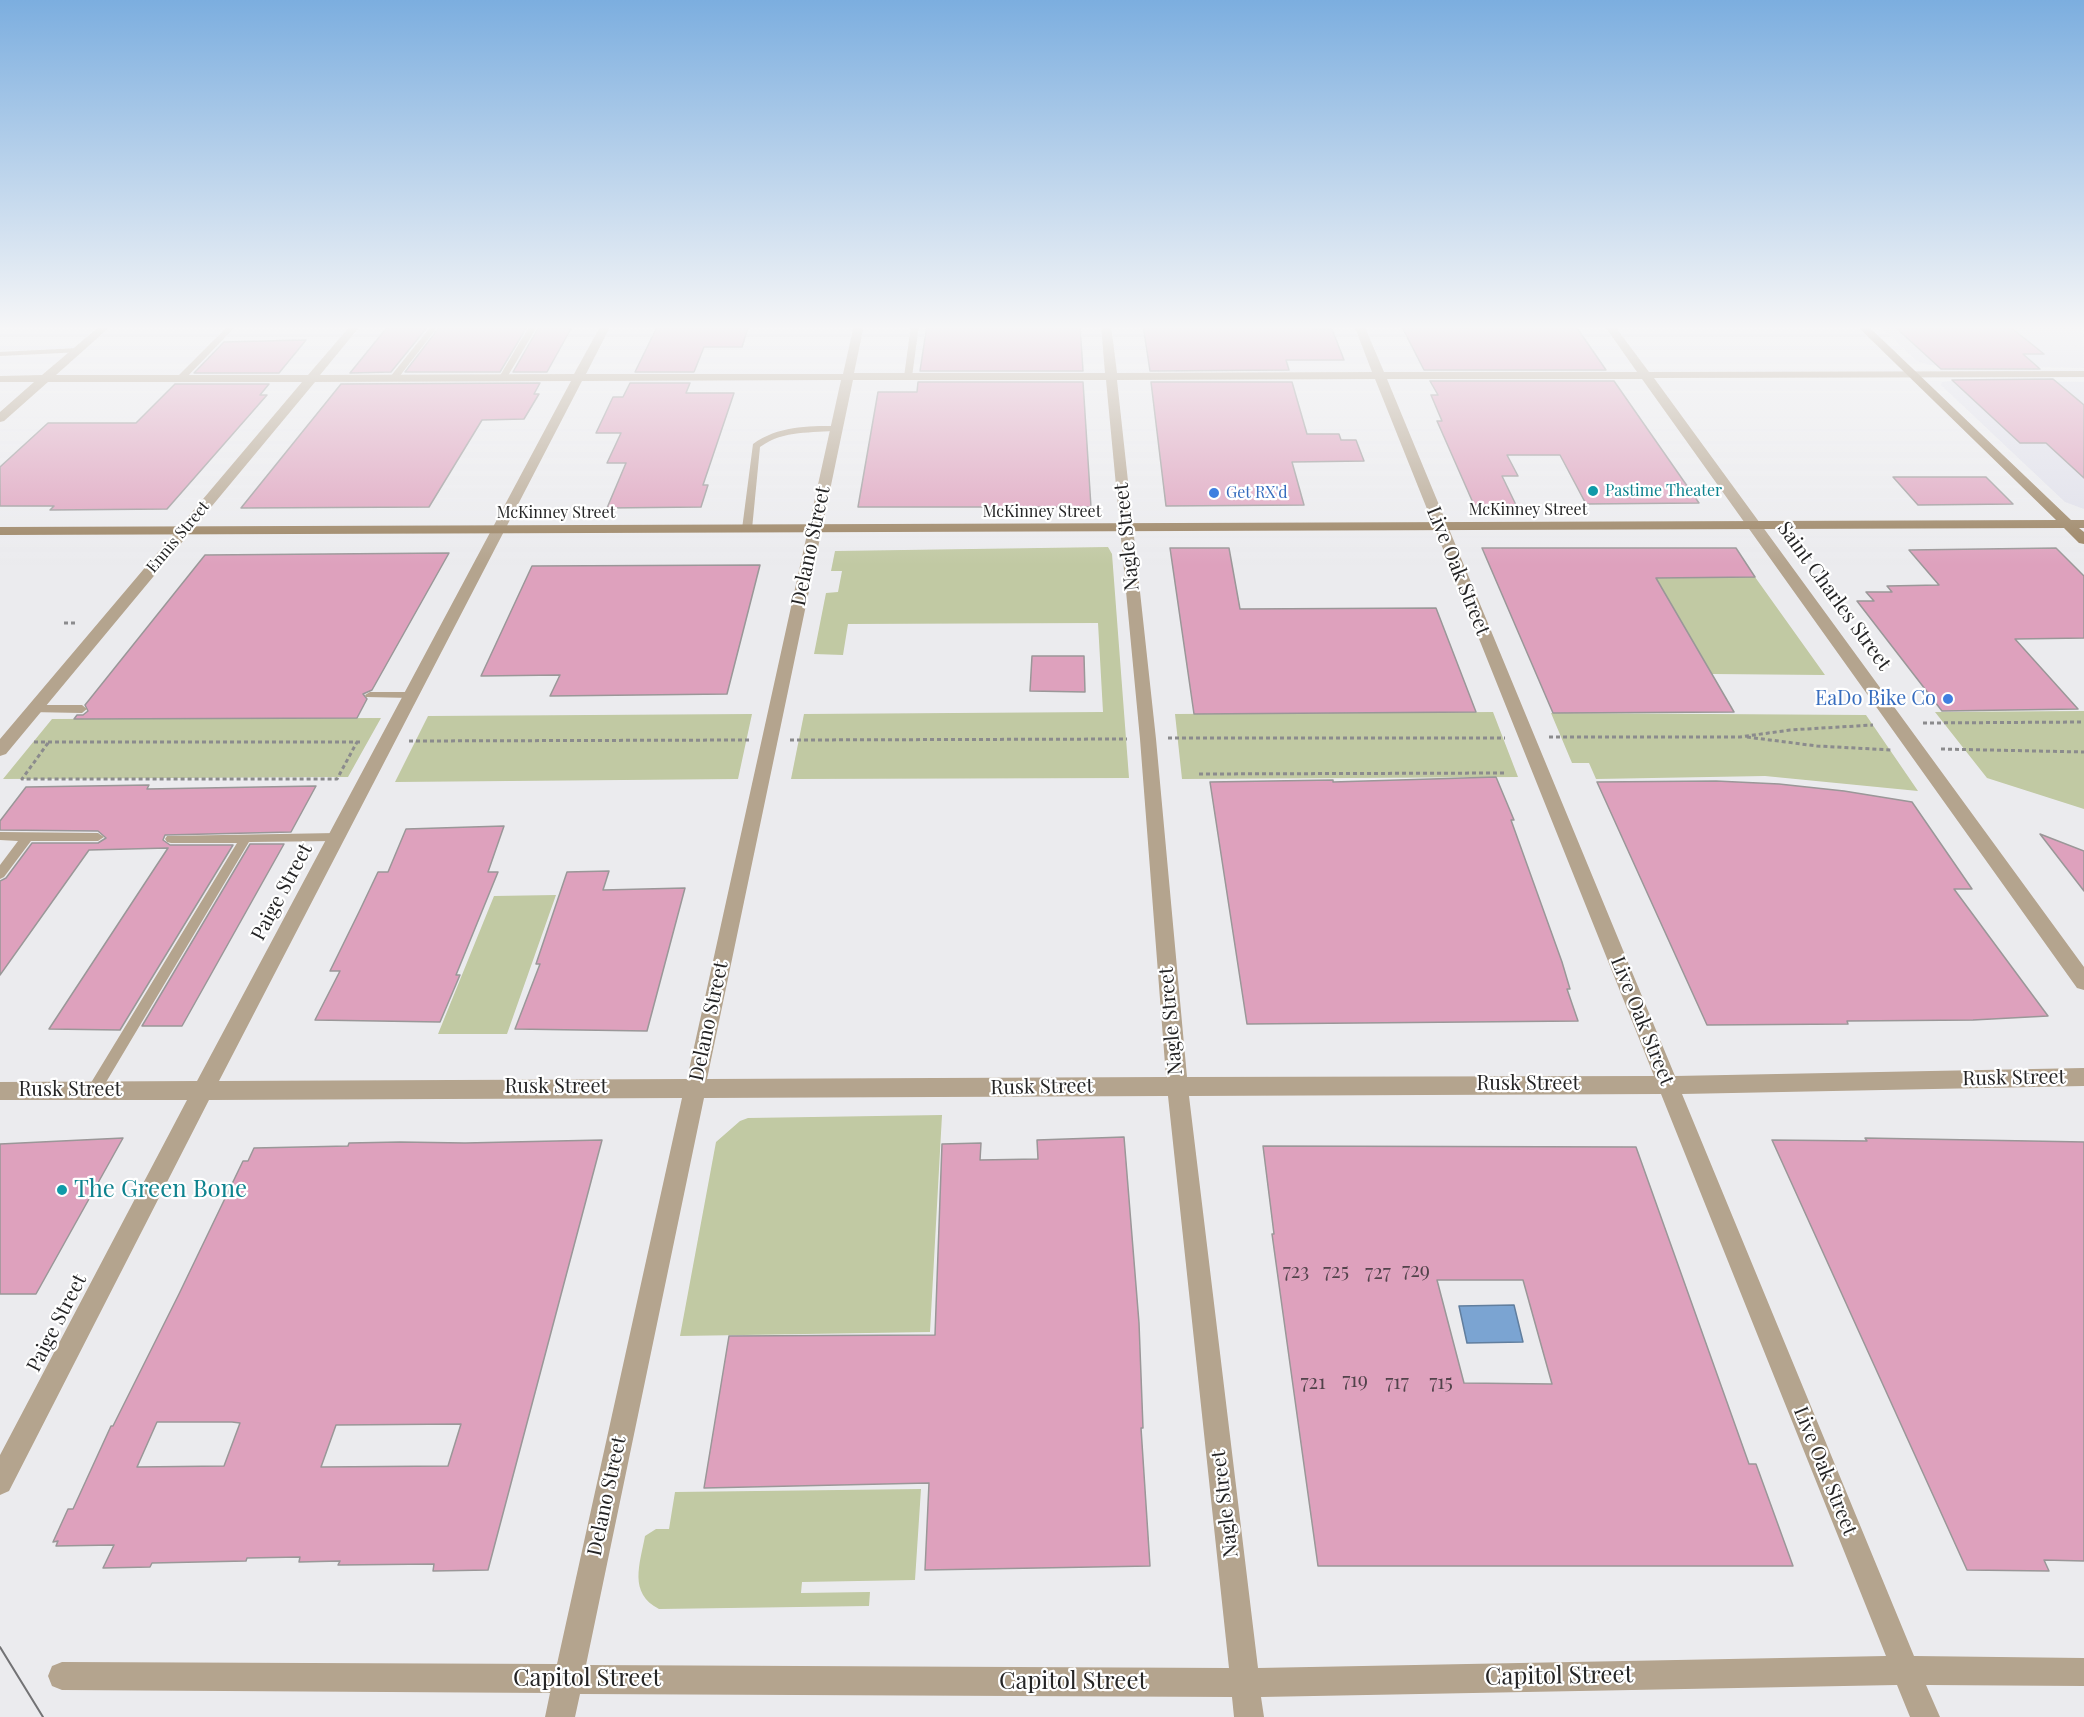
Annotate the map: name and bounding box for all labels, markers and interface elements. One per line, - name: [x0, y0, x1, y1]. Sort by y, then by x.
- place label: Pastime Theater: [1605, 481, 1722, 501]
- street label: Nagle Street: [1109, 482, 1145, 592]
- place label: Get RX'd: [1226, 483, 1288, 503]
- street label: Delano Street: [787, 484, 835, 608]
- marker: Pastime Theater: [1586, 484, 1600, 498]
- marker: Get RX'd: [1207, 486, 1221, 500]
- street label: Ennis Street: [142, 497, 214, 577]
- street label: McKinney Street: [1469, 500, 1587, 520]
- street label: McKinney Street: [983, 502, 1101, 522]
- street label: McKinney Street: [497, 503, 615, 523]
- street label: Live Oak Street: [1421, 503, 1495, 639]
- street label: Saint Charles Street: [1772, 517, 1896, 675]
- place label: EaDo Bike Co: [1815, 687, 1936, 711]
- marker: EaDo Bike Co: [1941, 692, 1955, 706]
- street label: Paige Street: [246, 839, 318, 945]
- street label: Live Oak Street: [1605, 953, 1679, 1089]
- street label: Delano Street: [685, 959, 733, 1083]
- street label: Nagle Street: [1154, 966, 1188, 1076]
- street label: Rusk Street: [1962, 1065, 2066, 1091]
- street label: Rusk Street: [1476, 1072, 1580, 1096]
- street label: Rusk Street: [990, 1074, 1094, 1100]
- street label: Rusk Street: [504, 1075, 608, 1099]
- street label: Rusk Street: [18, 1078, 122, 1102]
- place label: The Green Bone: [74, 1176, 247, 1204]
- marker: The Green Bone: [55, 1183, 69, 1197]
- house number: 729: [1402, 1259, 1430, 1283]
- house number: 723: [1283, 1260, 1309, 1284]
- house number: 725: [1323, 1260, 1349, 1284]
- house number: 727: [1365, 1261, 1391, 1285]
- street label: Paige Street: [22, 1270, 92, 1376]
- house number: 719: [1342, 1369, 1368, 1393]
- house number: 721: [1300, 1371, 1326, 1395]
- house number: 717: [1385, 1371, 1409, 1395]
- house number: 715: [1429, 1371, 1453, 1395]
- street label: Live Oak Street: [1788, 1403, 1862, 1539]
- street label: Delano Street: [583, 1434, 631, 1558]
- street label: Nagle Street: [1206, 1449, 1244, 1559]
- street label: Capitol Street: [1485, 1660, 1633, 1692]
- street label: Capitol Street: [513, 1665, 661, 1693]
- street label: Capitol Street: [999, 1668, 1147, 1696]

